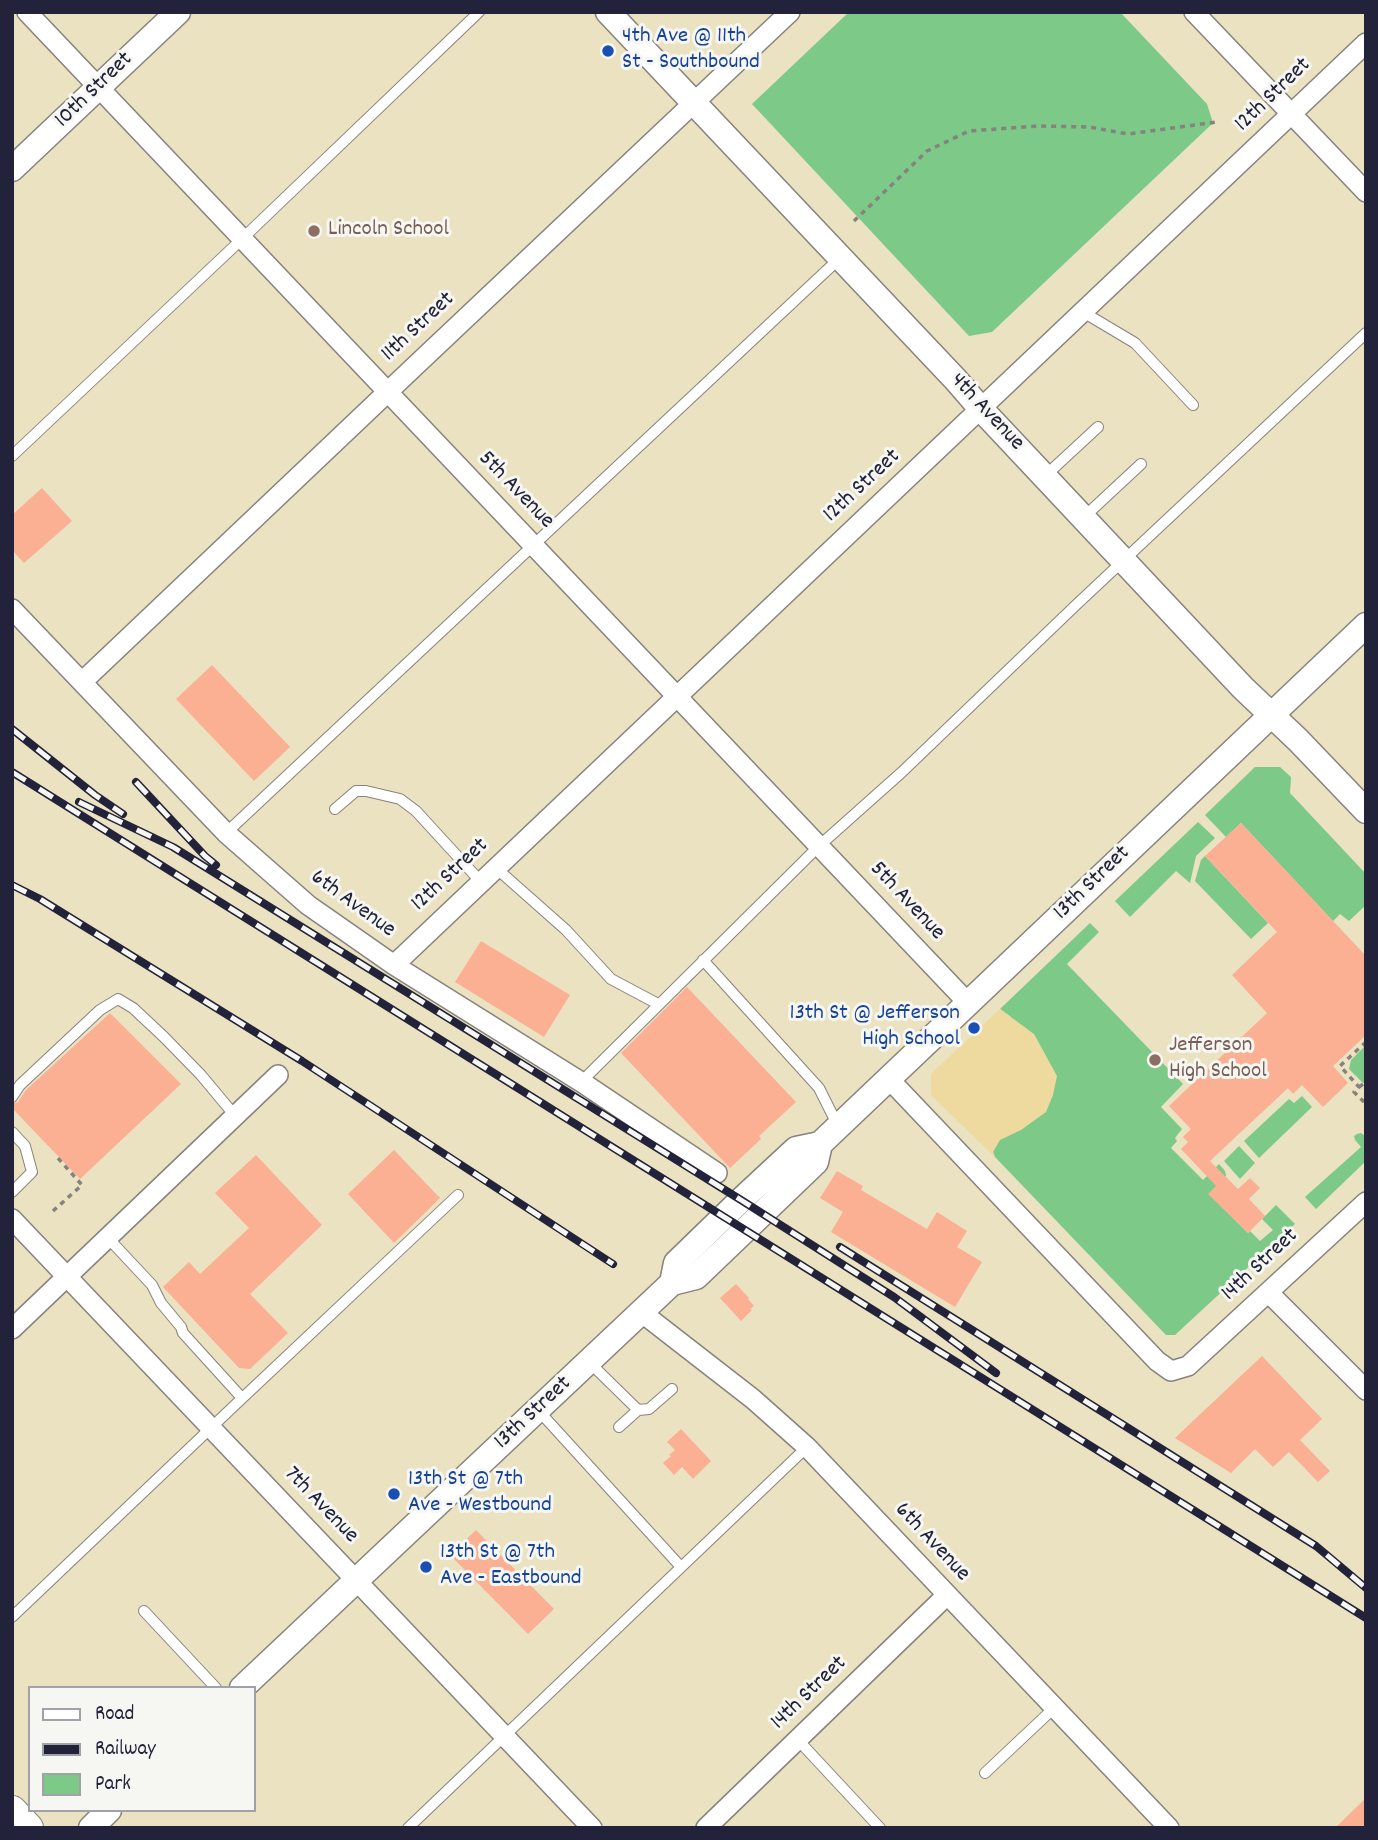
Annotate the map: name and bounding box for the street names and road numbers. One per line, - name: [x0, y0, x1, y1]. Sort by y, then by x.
- street label: 10th Street: [50, 47, 140, 135]
- street label: 12th Street: [1230, 53, 1318, 139]
- street label: 11th Street: [377, 287, 461, 369]
- street label: 4th Avenue: [943, 368, 1029, 458]
- street label: 12th Street: [819, 444, 907, 530]
- street label: 5th Avenue: [471, 446, 559, 536]
- street label: 12th Street: [407, 833, 495, 919]
- street label: 13th Street: [1049, 841, 1137, 927]
- street label: 5th Avenue: [863, 857, 949, 947]
- street label: 6th Avenue: [304, 865, 400, 945]
- street label: 14th Street: [1217, 1224, 1305, 1308]
- street label: 13th Street: [490, 1371, 578, 1457]
- street label: 7th Avenue: [277, 1462, 363, 1550]
- street label: 6th Avenue: [887, 1498, 975, 1588]
- street label: 14th Street: [766, 1651, 854, 1737]

